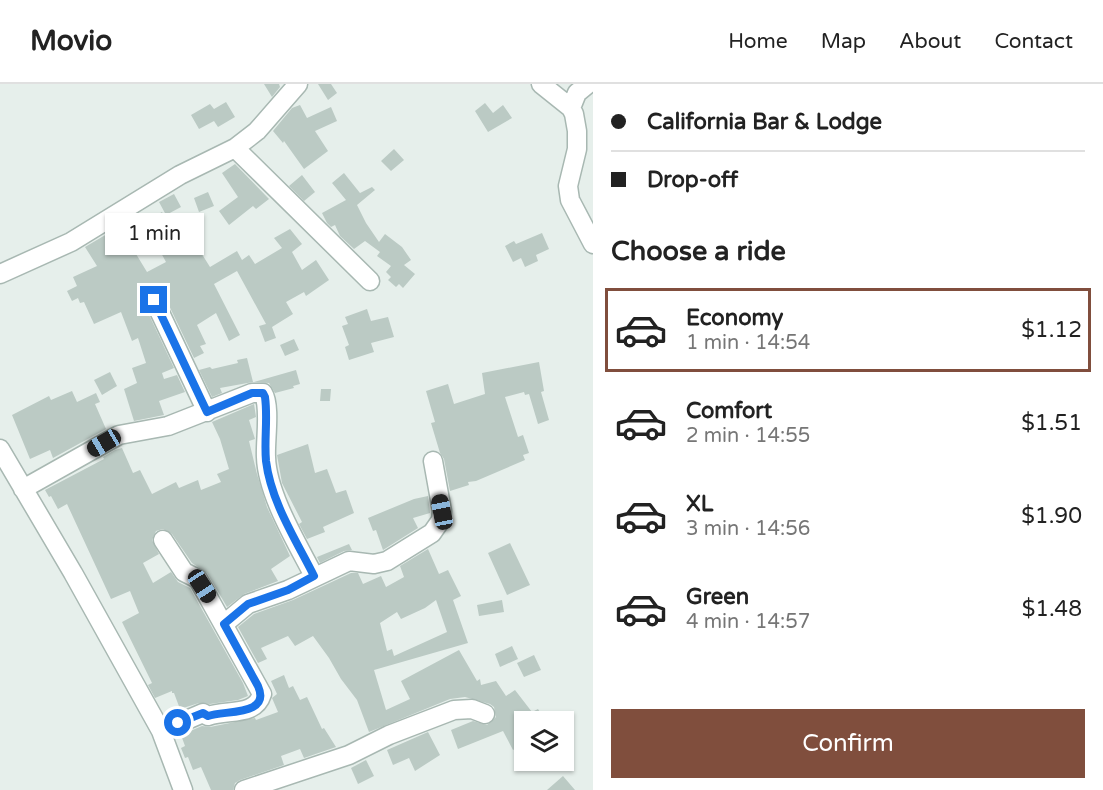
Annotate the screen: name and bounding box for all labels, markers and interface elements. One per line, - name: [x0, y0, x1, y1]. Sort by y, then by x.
- text: Movio: [30, 24, 112, 58]
- text: Home: [728, 29, 788, 54]
- text: Map: [821, 29, 866, 54]
- text: About: [899, 29, 961, 54]
- text: Contact: [994, 29, 1073, 54]
- text: California Bar & Lodge: [647, 109, 882, 135]
- text: Drop-off: [647, 167, 738, 193]
- callout: 1 min: [104, 213, 204, 255]
- text: 1 min: [128, 222, 181, 246]
- text: Choose a ride: [611, 235, 786, 268]
- route end: [140, 286, 167, 313]
- icon: car: [614, 303, 668, 357]
- text: Economy: [686, 305, 783, 331]
- text: $1.12: [1021, 317, 1082, 343]
- text: 1 min · 14:54: [686, 331, 810, 355]
- icon: car: [614, 396, 668, 450]
- text: Comfort: [686, 398, 772, 424]
- text: $1.51: [1021, 410, 1082, 436]
- text: 2 min · 14:55: [686, 424, 810, 448]
- car: [84, 426, 124, 460]
- icon: car: [614, 489, 668, 543]
- text: XL: [686, 491, 713, 517]
- car: [430, 493, 454, 531]
- text: $1.90: [1021, 503, 1082, 529]
- text: 3 min · 14:56: [686, 517, 810, 541]
- car: [185, 566, 219, 606]
- icon: car: [614, 582, 668, 636]
- text: Green: [686, 584, 749, 610]
- text: $1.48: [1022, 596, 1082, 622]
- text: 4 min · 14:57: [686, 610, 810, 634]
- route start: [164, 709, 191, 736]
- button: Confirm: [611, 709, 1085, 778]
- map controls: [514, 711, 574, 771]
- button: layers: [514, 711, 574, 771]

